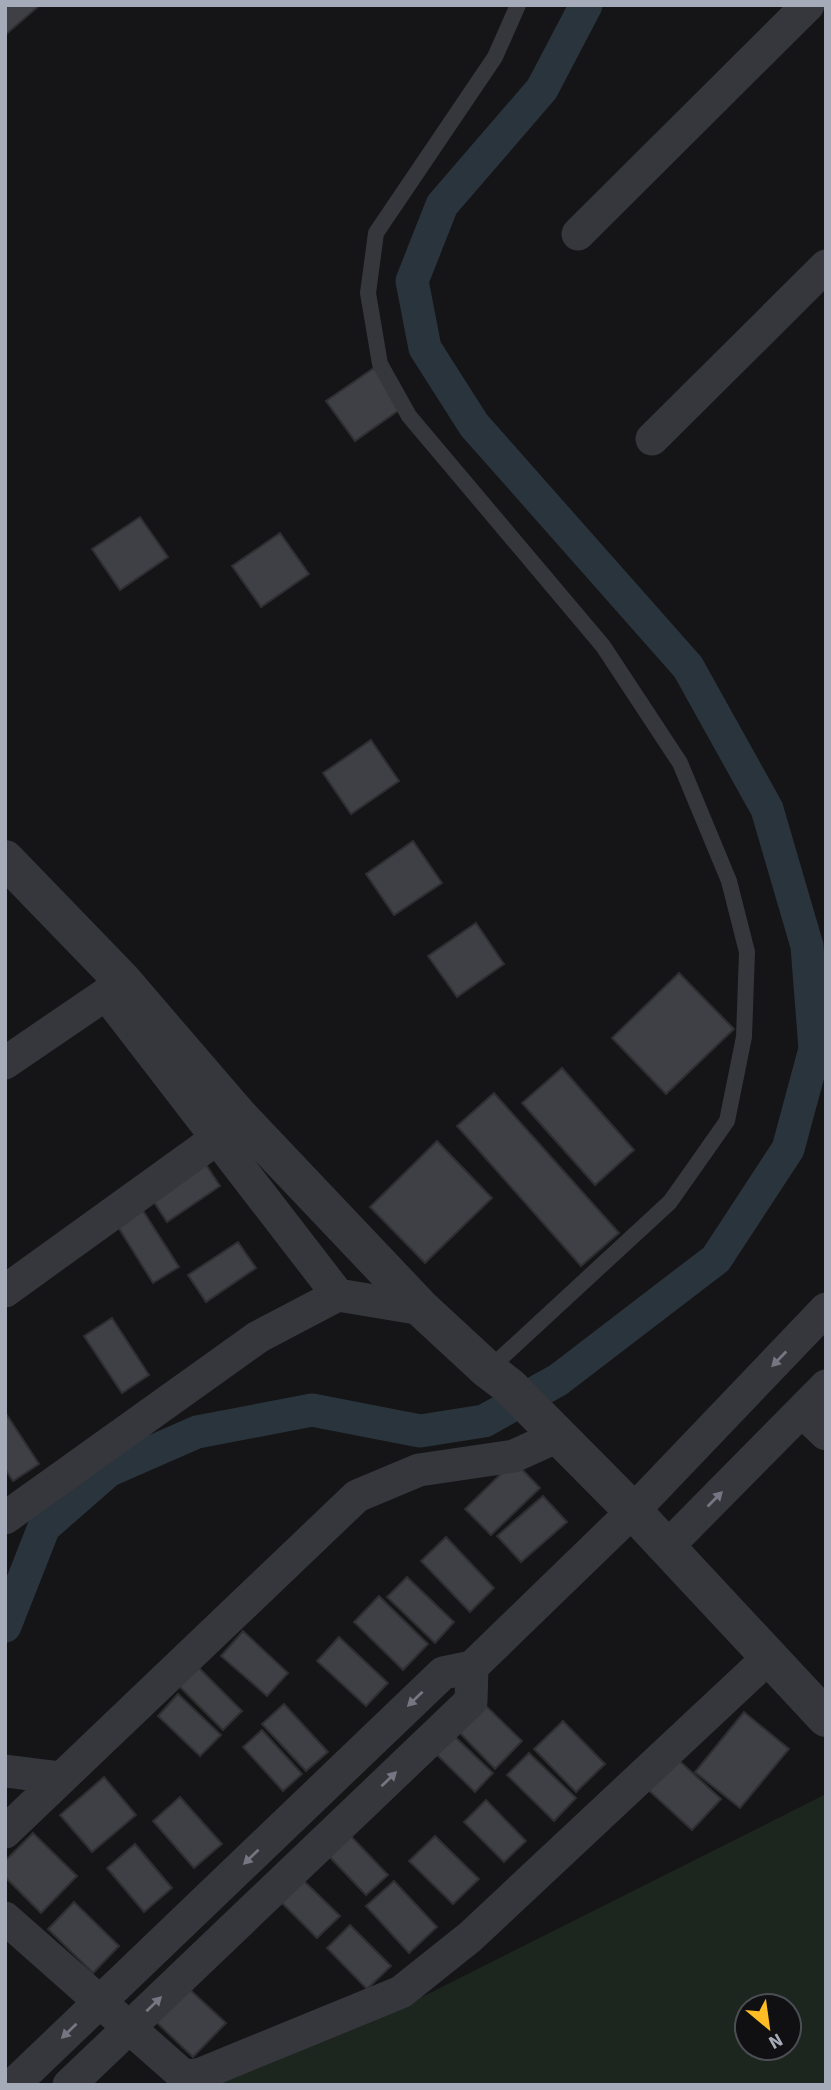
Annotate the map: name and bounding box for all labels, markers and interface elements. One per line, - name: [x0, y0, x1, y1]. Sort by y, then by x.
- one-way arrow: [771, 1350, 787, 1367]
- one-way arrow: [706, 1490, 723, 1507]
- one-way arrow: [407, 1691, 424, 1707]
- one-way arrow: [381, 1770, 398, 1787]
- one-way arrow: [242, 1848, 259, 1865]
- north arrow: [733, 1992, 803, 2062]
- one-way arrow: [145, 1996, 162, 2012]
- one-way arrow: [61, 2023, 78, 2039]
- text: N: [763, 2026, 788, 2055]

